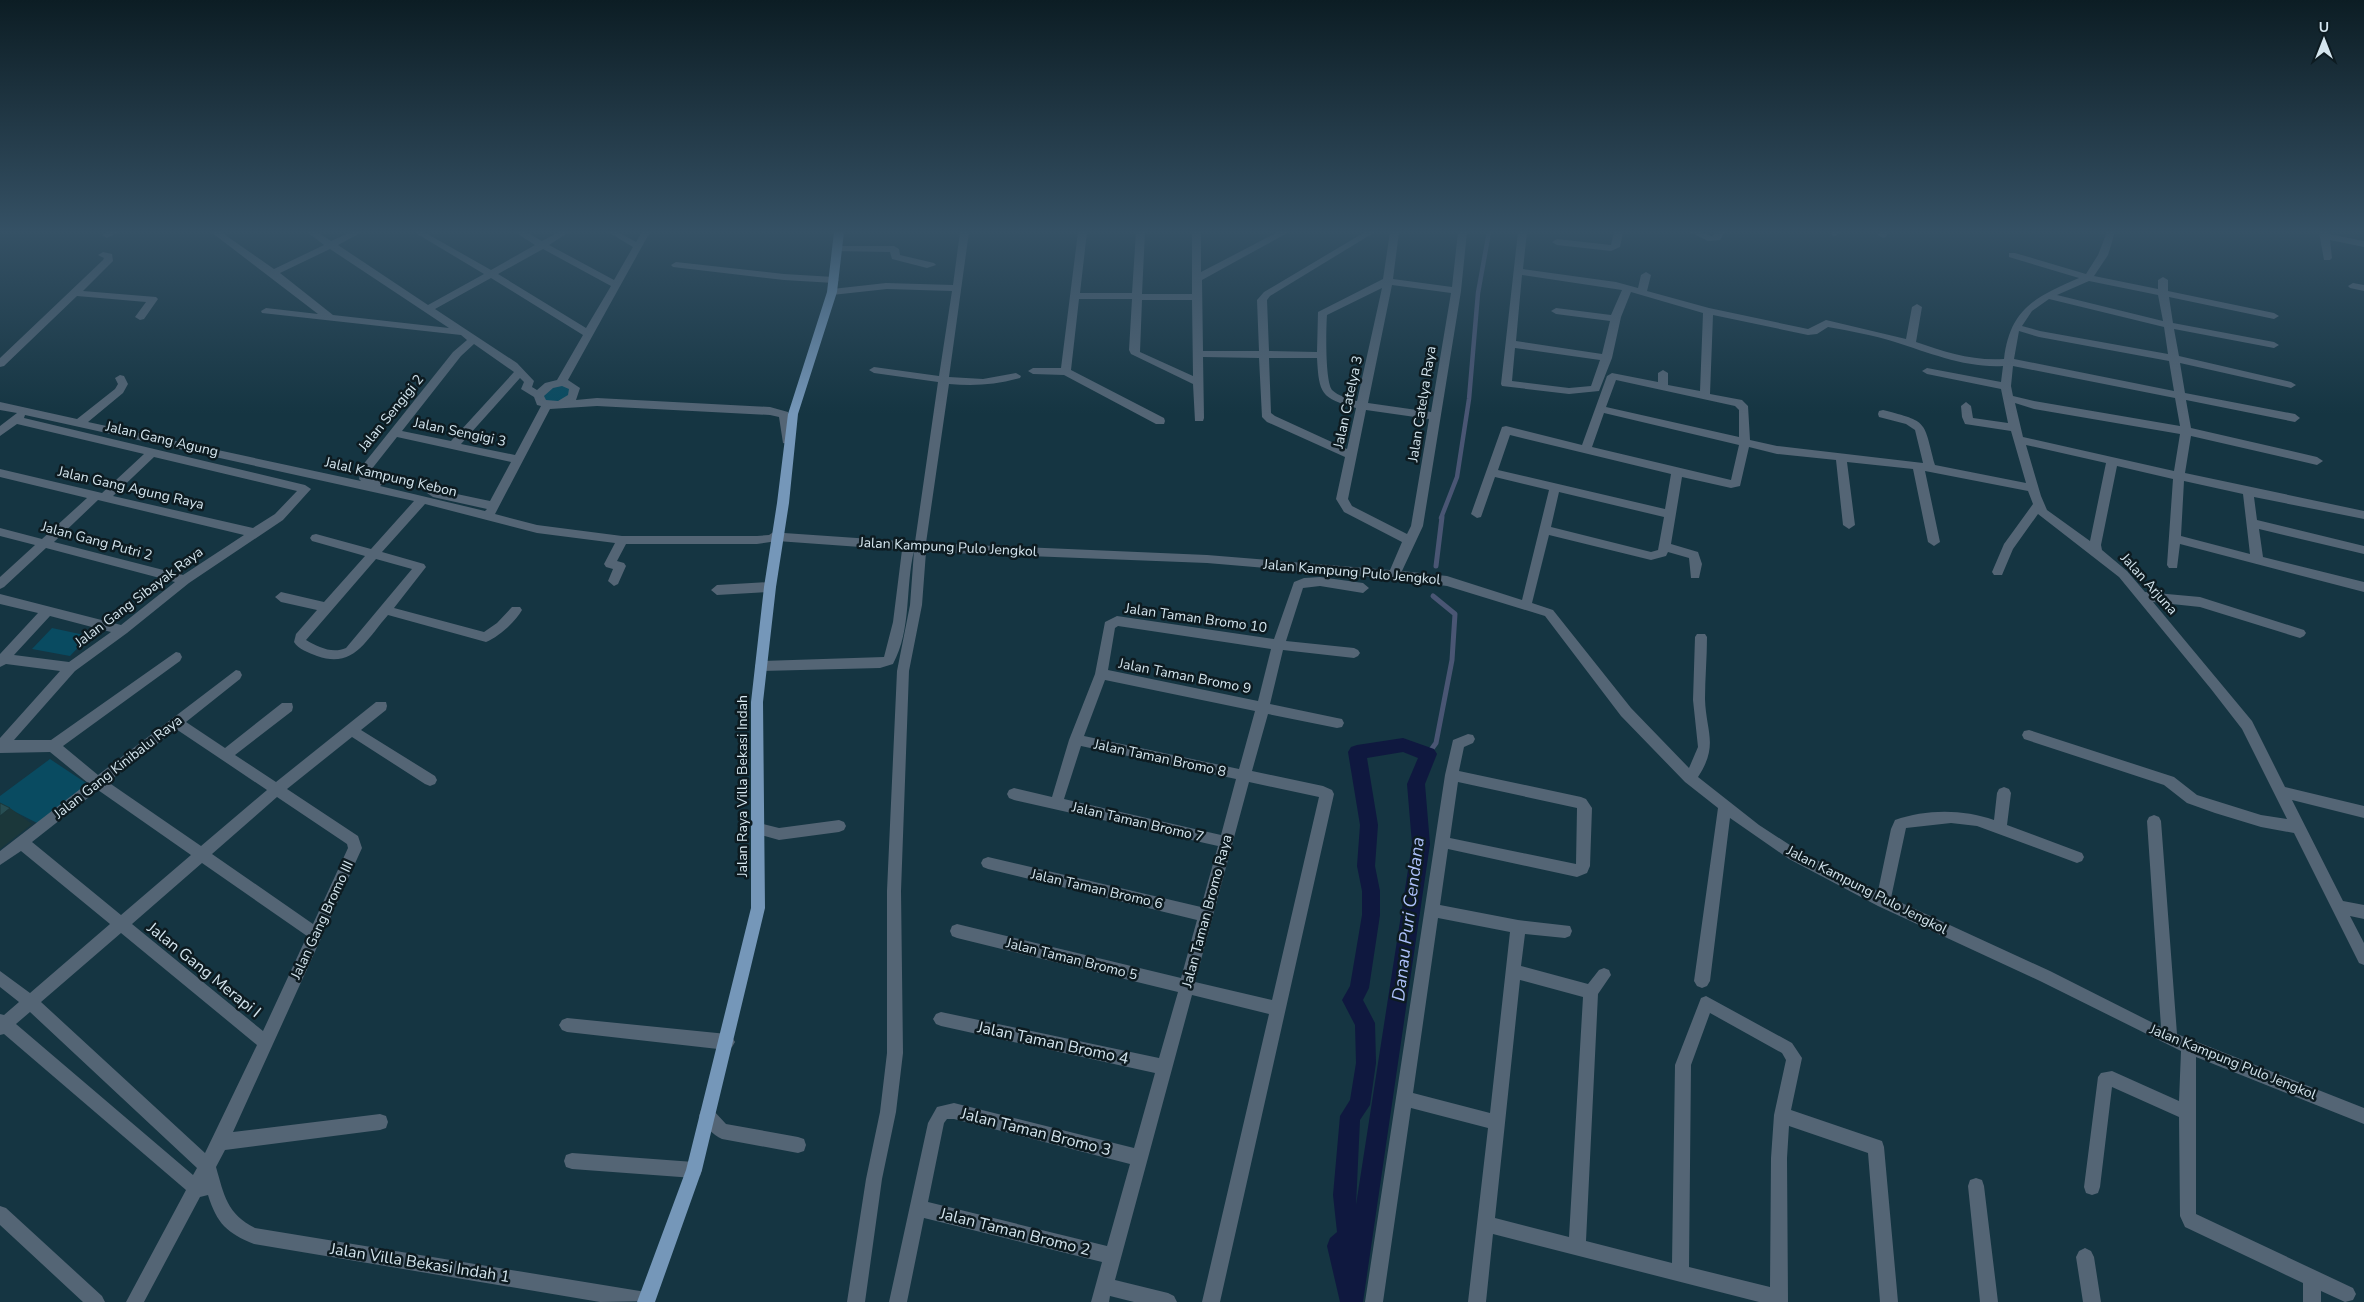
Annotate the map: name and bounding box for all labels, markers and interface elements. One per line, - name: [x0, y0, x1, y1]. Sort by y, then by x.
- north arrow: [2299, 15, 2349, 65]
- text: U: [2319, 18, 2329, 37]
- street label: Jalan Catelya Raya: [1403, 345, 1441, 464]
- street label: Jalan Catelya 3: [1329, 354, 1367, 451]
- street label: Jalan Sengigi 2: [353, 371, 428, 456]
- street label: Jalan Sengigi 3: [411, 413, 508, 451]
- street label: Jalan Gang Agung: [103, 417, 220, 461]
- street label: Jalal Kampung Kebon: [322, 452, 459, 501]
- street label: Jalan Gang Agung Raya: [55, 462, 206, 514]
- street label: Jalan Gang Putri 2: [38, 517, 155, 565]
- street label: Jalan Kampung Pulo Jengkol: [858, 533, 1038, 561]
- street label: Jalan Gang Sibayak Raya: [70, 542, 207, 652]
- street label: Jalan Arjuna: [2116, 548, 2182, 619]
- street label: Jalan Kampung Pulo Jengkol: [1262, 555, 1442, 589]
- street label: Jalan Taman Bromo 10: [1123, 598, 1268, 637]
- street label: Jalan Taman Bromo 9: [1116, 654, 1253, 698]
- street label: Jalan Raya Villa Bekasi Indah: [733, 695, 752, 878]
- street label: Jalan Gang Kinibalu Raya: [49, 711, 186, 824]
- street label: Jalan Taman Bromo 8: [1091, 734, 1228, 781]
- street label: Jalan Taman Bromo 7: [1069, 797, 1206, 846]
- street label: Jalan Taman Bromo Raya: [1177, 832, 1237, 990]
- water label: Danau Puri Cendana: [1386, 836, 1430, 1002]
- street label: Jalan Kampung Pulo Jengkol: [1783, 841, 1951, 939]
- street label: Jalan Gang Bromo III: [286, 858, 358, 983]
- street label: Jalan Taman Bromo 6: [1028, 864, 1165, 913]
- street label: Jalan Gang Merapi I: [142, 917, 265, 1023]
- street label: Jalan Taman Bromo 5: [1003, 933, 1140, 985]
- street label: Jalan Taman Bromo 4: [974, 1016, 1131, 1070]
- street label: Jalan Kampung Pulo Jengkol: [2146, 1019, 2320, 1104]
- street label: Jalan Taman Bromo 3: [958, 1102, 1113, 1161]
- street label: Jalan Taman Bromo 2: [937, 1202, 1092, 1261]
- street label: Jalan Villa Bekasi Indah 1: [327, 1238, 512, 1288]

